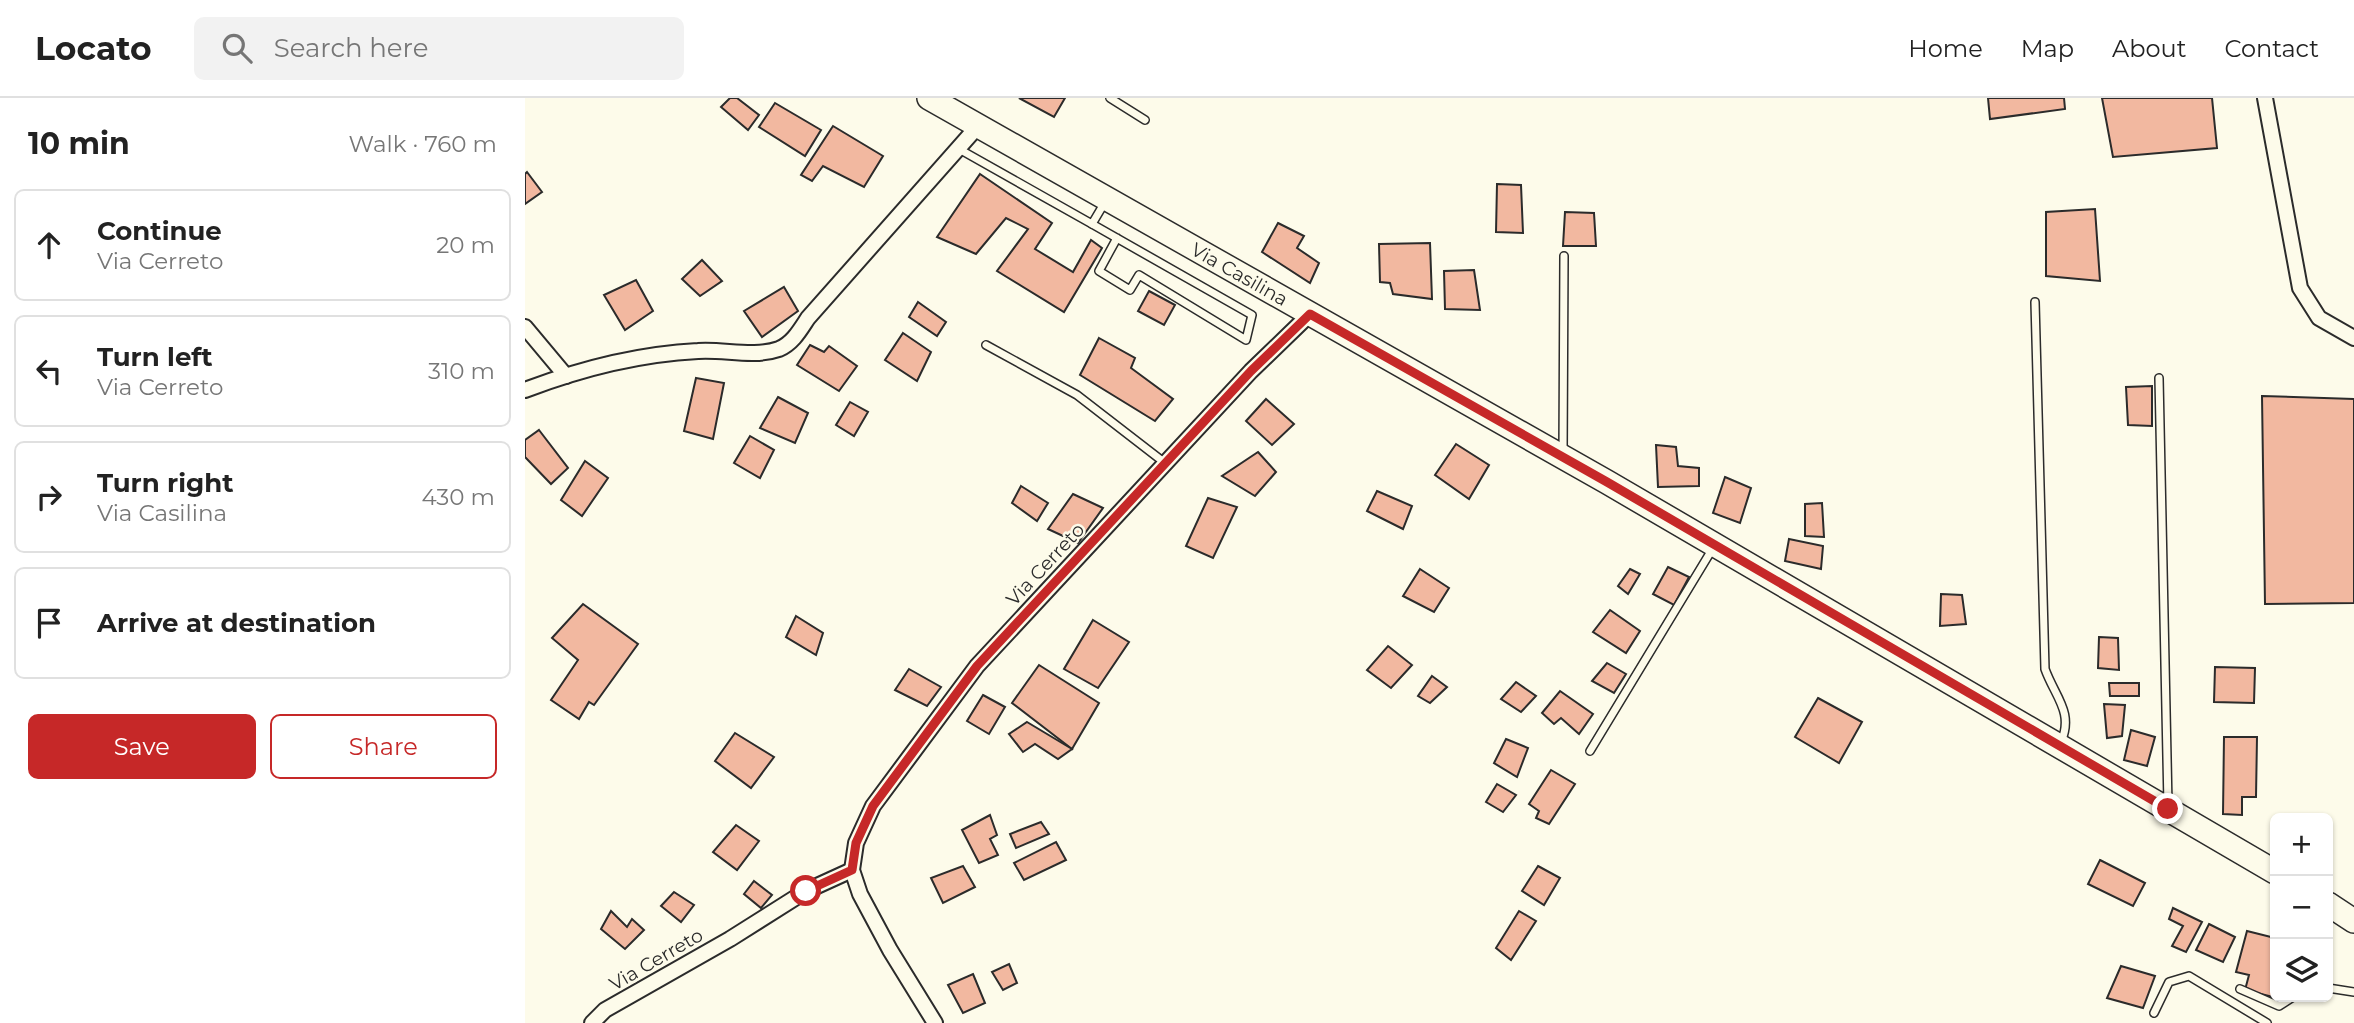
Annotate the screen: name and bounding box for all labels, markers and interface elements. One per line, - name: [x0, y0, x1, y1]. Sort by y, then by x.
- search box: [194, 17, 684, 80]
- text: Locato: [35, 28, 152, 68]
- icon: search: [218, 29, 256, 67]
- text: Search here: [274, 32, 428, 64]
- text: Home: [1908, 34, 1983, 63]
- text: Map: [2021, 34, 2074, 63]
- text: About: [2112, 34, 2186, 63]
- text: Contact: [2224, 34, 2319, 63]
- text: 10 min: [28, 125, 130, 162]
- text: Walk · 760 m: [349, 130, 497, 158]
- text: Continue: [97, 215, 222, 247]
- icon: ahead: [30, 226, 68, 264]
- text: 20 m: [436, 231, 495, 259]
- street label: Via Casilina: [1187, 238, 1292, 311]
- text: Via Cerreto: [97, 247, 223, 275]
- text: Turn left: [97, 341, 213, 373]
- icon: left: [30, 352, 68, 390]
- text: 310 m: [428, 357, 495, 385]
- text: Via Cerreto: [97, 373, 223, 401]
- text: Turn right: [97, 467, 233, 499]
- icon: right: [30, 478, 68, 516]
- text: 430 m: [422, 483, 495, 511]
- text: Via Casilina: [97, 499, 227, 527]
- street label: Via Cerreto: [1001, 518, 1089, 610]
- icon: arrive: [30, 604, 68, 642]
- text: Arrive at destination: [97, 607, 376, 639]
- button: Save: [28, 714, 256, 779]
- button: Share: [270, 714, 497, 779]
- route end: [2152, 793, 2183, 824]
- map controls: [2270, 813, 2333, 1002]
- button: +: [2270, 813, 2333, 876]
- route start: [790, 875, 821, 906]
- button: −: [2270, 876, 2333, 939]
- street label: Via Cerreto: [605, 923, 707, 995]
- button: layers: [2270, 939, 2333, 1002]

